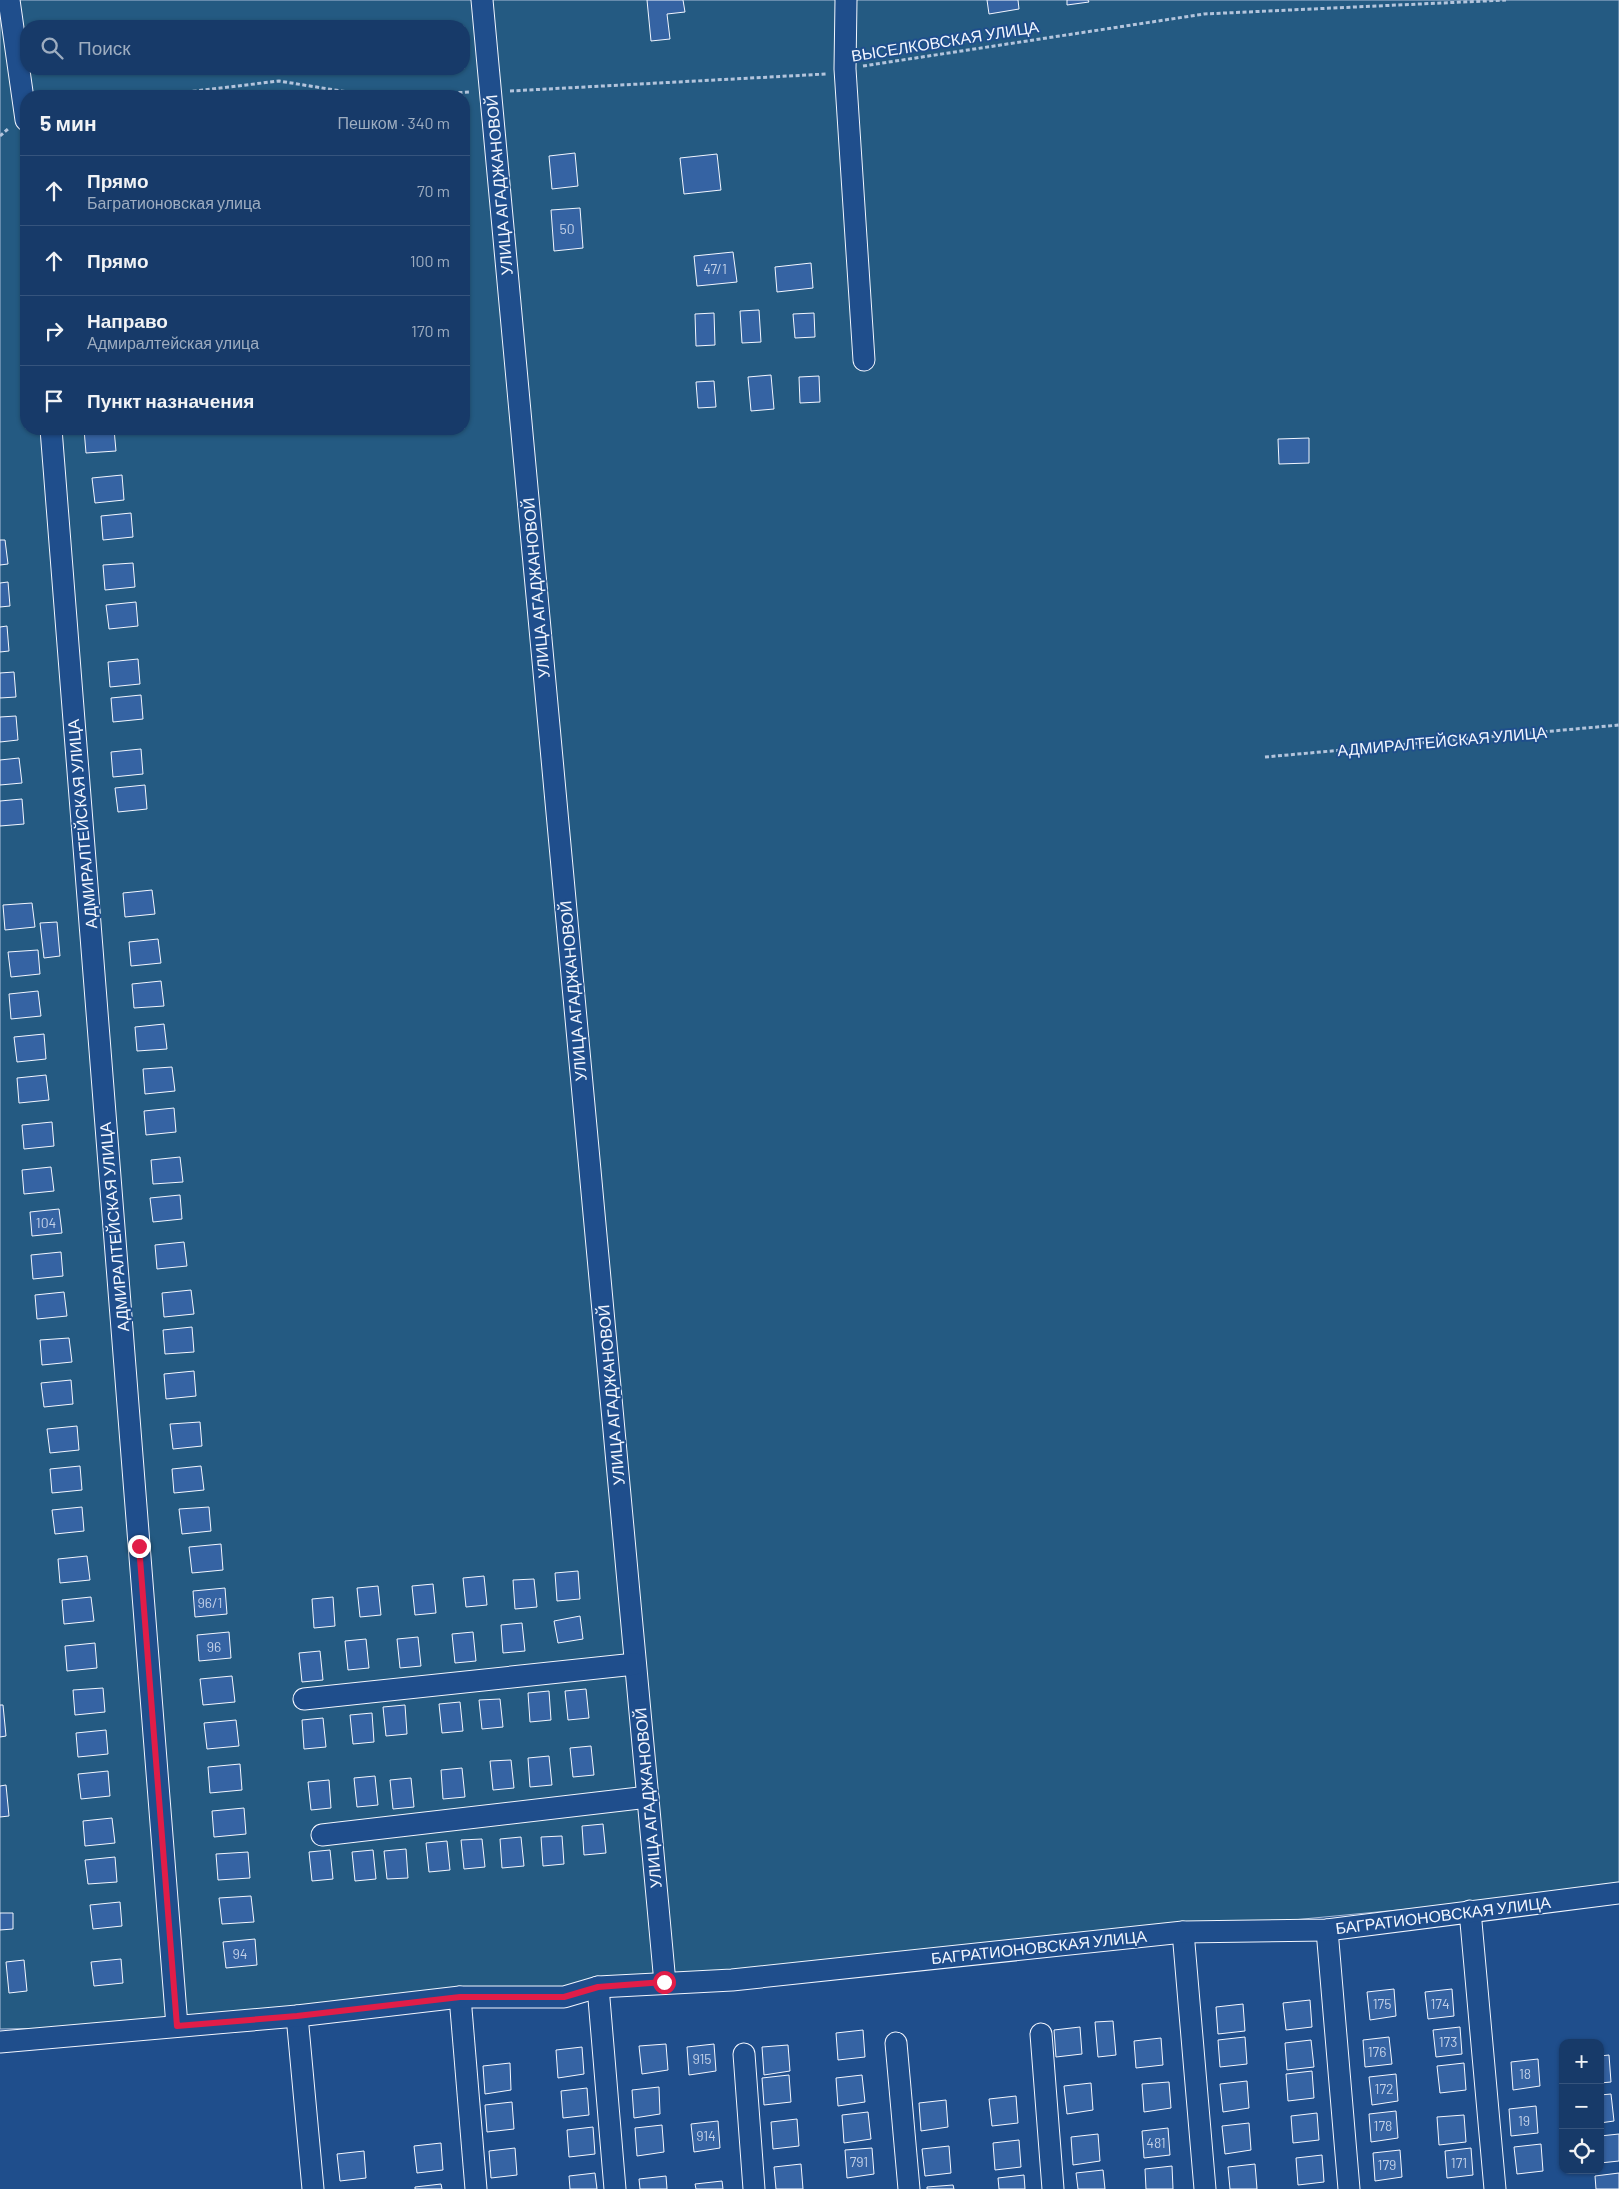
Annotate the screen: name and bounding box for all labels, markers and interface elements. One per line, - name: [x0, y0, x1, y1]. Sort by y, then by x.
- street label: ВЫСЕЛКОВСКАЯ УЛИЦА: [850, 16, 1040, 65]
- search box: [20, 20, 470, 75]
- icon: search: [38, 34, 66, 62]
- text: Поиск: [78, 36, 131, 59]
- street label: УЛИЦА АГАДЖАНОВОЙ: [481, 94, 516, 276]
- text: 5 мин: [40, 110, 97, 135]
- text: Пешком · 340 m: [337, 113, 450, 132]
- text: Прямо: [87, 169, 149, 192]
- icon: ahead: [40, 177, 68, 205]
- text: 70 m: [417, 181, 450, 200]
- text: Багратионовская улица: [87, 193, 261, 212]
- house number: 50: [559, 220, 575, 237]
- icon: ahead: [40, 247, 68, 275]
- text: Прямо: [87, 249, 149, 272]
- text: 100 m: [410, 251, 450, 270]
- house number: 47/1: [703, 260, 727, 277]
- text: Направо: [87, 309, 168, 332]
- icon: right: [40, 317, 68, 345]
- text: 170 m: [411, 321, 450, 340]
- text: Адмиралтейская улица: [87, 333, 259, 352]
- icon: arrive: [40, 387, 68, 415]
- text: Пункт назначения: [87, 389, 254, 412]
- street label: УЛИЦА АГАДЖАНОВОЙ: [518, 497, 553, 679]
- street label: АДМИРАЛТЕЙСКАЯ УЛИЦА: [63, 718, 100, 930]
- street label: АДМИРАЛТЕЙСКАЯ УЛИЦА: [1336, 722, 1548, 759]
- street label: УЛИЦА АГАДЖАНОВОЙ: [555, 900, 590, 1082]
- street label: АДМИРАЛТЕЙСКАЯ УЛИЦА: [95, 1121, 132, 1333]
- house number: 104: [36, 1214, 56, 1231]
- street label: УЛИЦА АГАДЖАНОВОЙ: [593, 1304, 628, 1486]
- route end: [128, 1535, 151, 1558]
- house number: 96/1: [197, 1594, 223, 1611]
- house number: 96: [207, 1638, 221, 1655]
- street label: УЛИЦА АГАДЖАНОВОЙ: [630, 1707, 665, 1889]
- street label: БАГРАТИОНОВСКАЯ УЛИЦА: [1334, 1892, 1552, 1937]
- street label: БАГРАТИОНОВСКАЯ УЛИЦА: [930, 1926, 1148, 1967]
- house number: 94: [232, 1945, 248, 1962]
- route start: [653, 1971, 676, 1994]
- house number: 175: [1373, 1995, 1391, 2012]
- house number: 174: [1430, 1995, 1450, 2012]
- house number: 173: [1439, 2033, 1457, 2050]
- map controls: [1559, 2039, 1604, 2174]
- button: +: [1559, 2039, 1604, 2084]
- house number: 176: [1368, 2043, 1386, 2060]
- house number: 915: [692, 2050, 712, 2067]
- house number: 18: [1519, 2065, 1531, 2082]
- house number: 172: [1374, 2080, 1394, 2097]
- button: −: [1559, 2084, 1604, 2129]
- house number: 19: [1518, 2112, 1530, 2129]
- house number: 178: [1374, 2117, 1392, 2134]
- house number: 914: [696, 2127, 716, 2144]
- button: locate: [1559, 2129, 1604, 2174]
- house number: 481: [1146, 2134, 1166, 2151]
- house number: 791: [850, 2153, 868, 2170]
- house number: 171: [1451, 2154, 1467, 2171]
- house number: 179: [1378, 2156, 1396, 2173]

